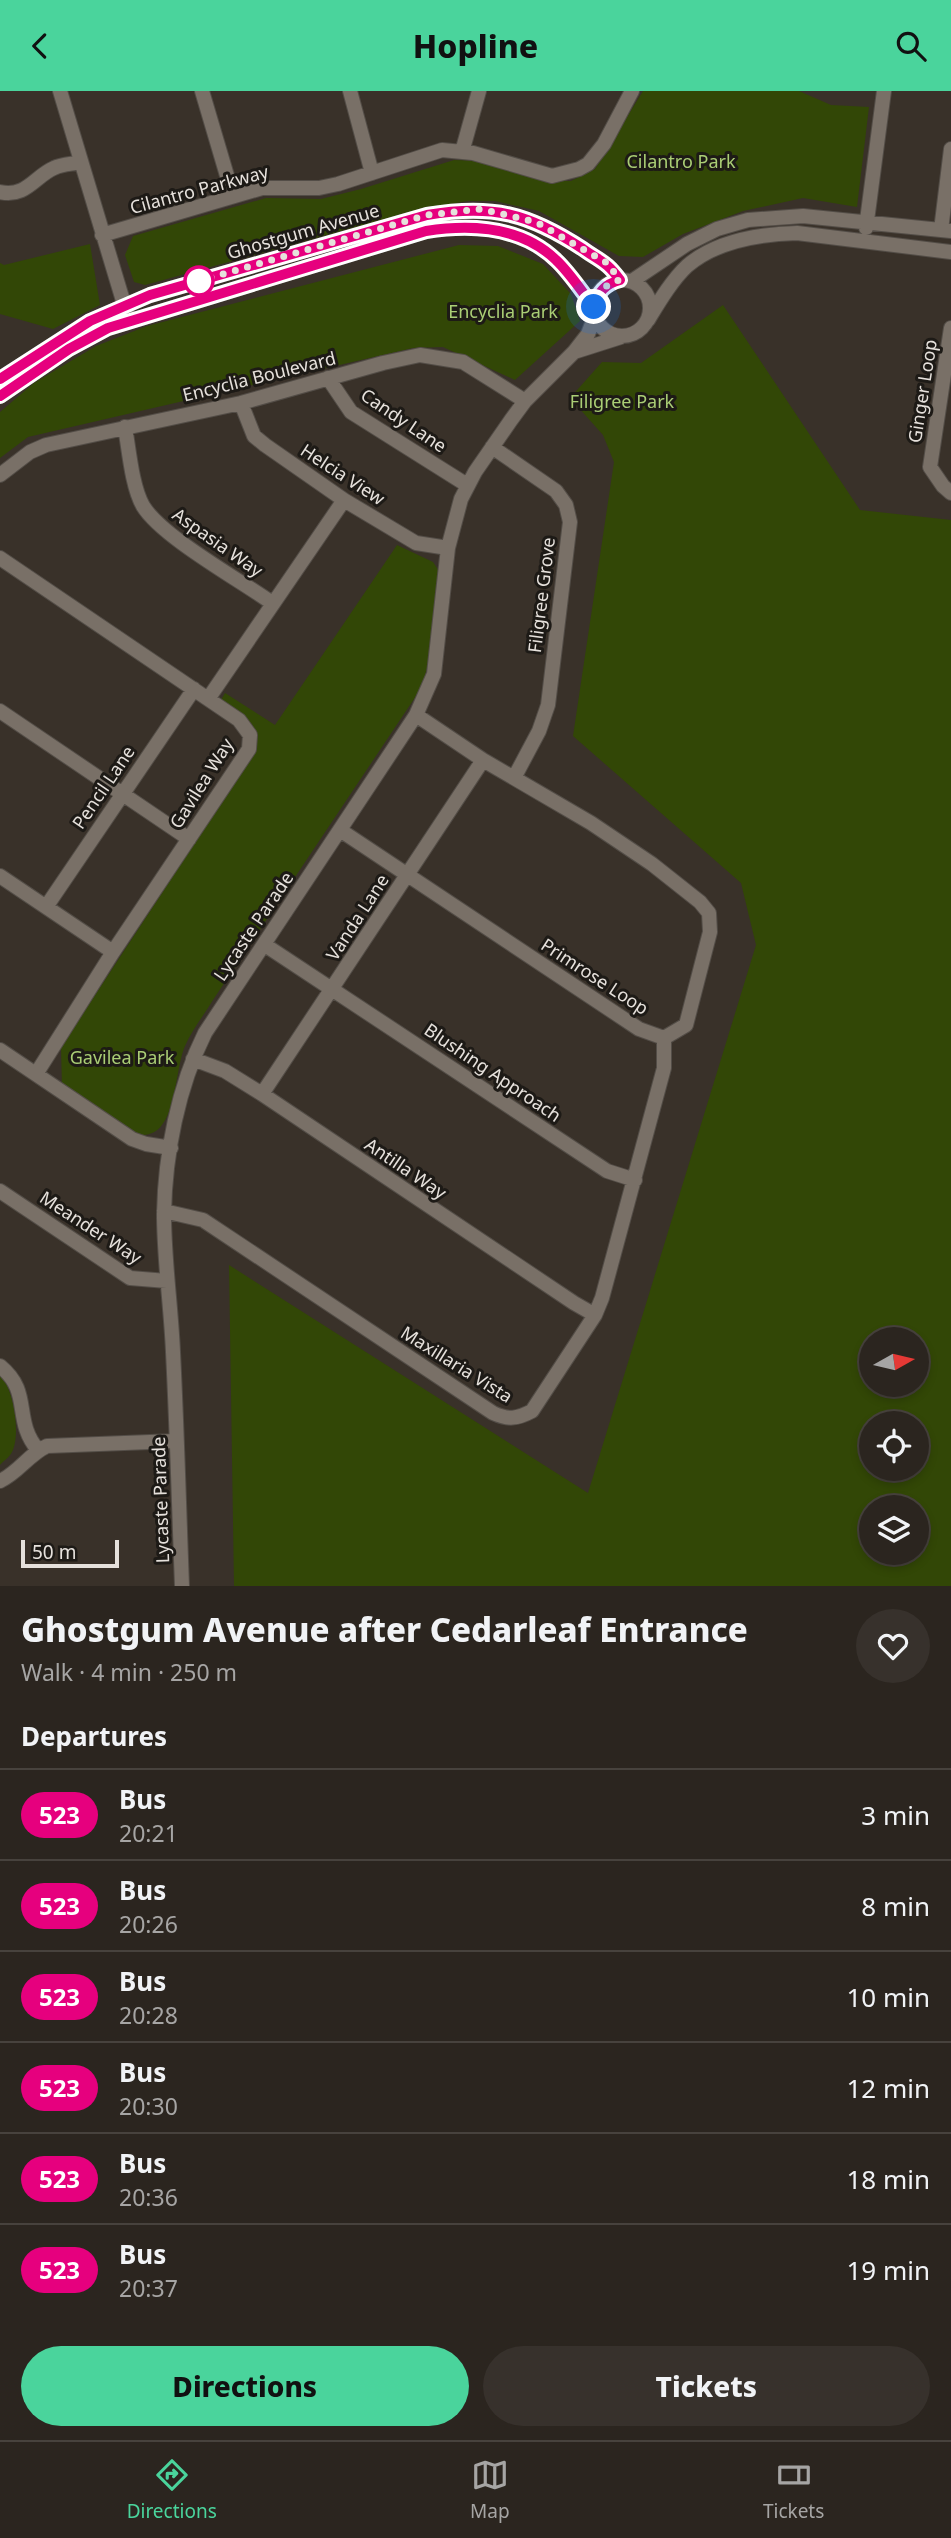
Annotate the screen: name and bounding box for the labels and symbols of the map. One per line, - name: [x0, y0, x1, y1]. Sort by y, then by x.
- park label: Cilantro Park: [626, 149, 736, 173]
- street label: Cilantro Parkway: [127, 159, 272, 219]
- street label: Ghostgum Avenue: [224, 198, 382, 264]
- unlabelled marker: [184, 266, 214, 296]
- your location: [576, 289, 611, 324]
- park label: Encyclia Park: [448, 299, 558, 323]
- street label: Ginger Loop: [902, 338, 942, 444]
- street label: Encyclia Boulevard: [180, 345, 338, 407]
- street label: Candy Lane: [357, 383, 451, 457]
- park label: Filigree Park: [570, 389, 675, 413]
- street label: Helcia View: [296, 438, 390, 510]
- street label: Aspasia Way: [168, 502, 269, 582]
- street label: Filigree Grove: [522, 536, 560, 654]
- street label: Gavilea Way: [164, 733, 239, 833]
- street label: Pencil Lane: [66, 741, 140, 833]
- street label: Lycaste Parade: [208, 867, 298, 985]
- street label: Vanda Lane: [320, 869, 394, 965]
- street label: Primrose Loop: [537, 932, 653, 1020]
- street label: Blushing Approach: [420, 1017, 566, 1127]
- park label: Gavilea Park: [70, 1045, 175, 1069]
- street label: Antilla Way: [361, 1132, 452, 1205]
- street label: Meander Way: [36, 1185, 147, 1269]
- street label: Maxillaria Vista: [397, 1320, 517, 1408]
- north arrow: [859, 1327, 929, 1397]
- street label: Lycaste Parade: [146, 1436, 174, 1564]
- scale bar: [21, 1537, 119, 1569]

